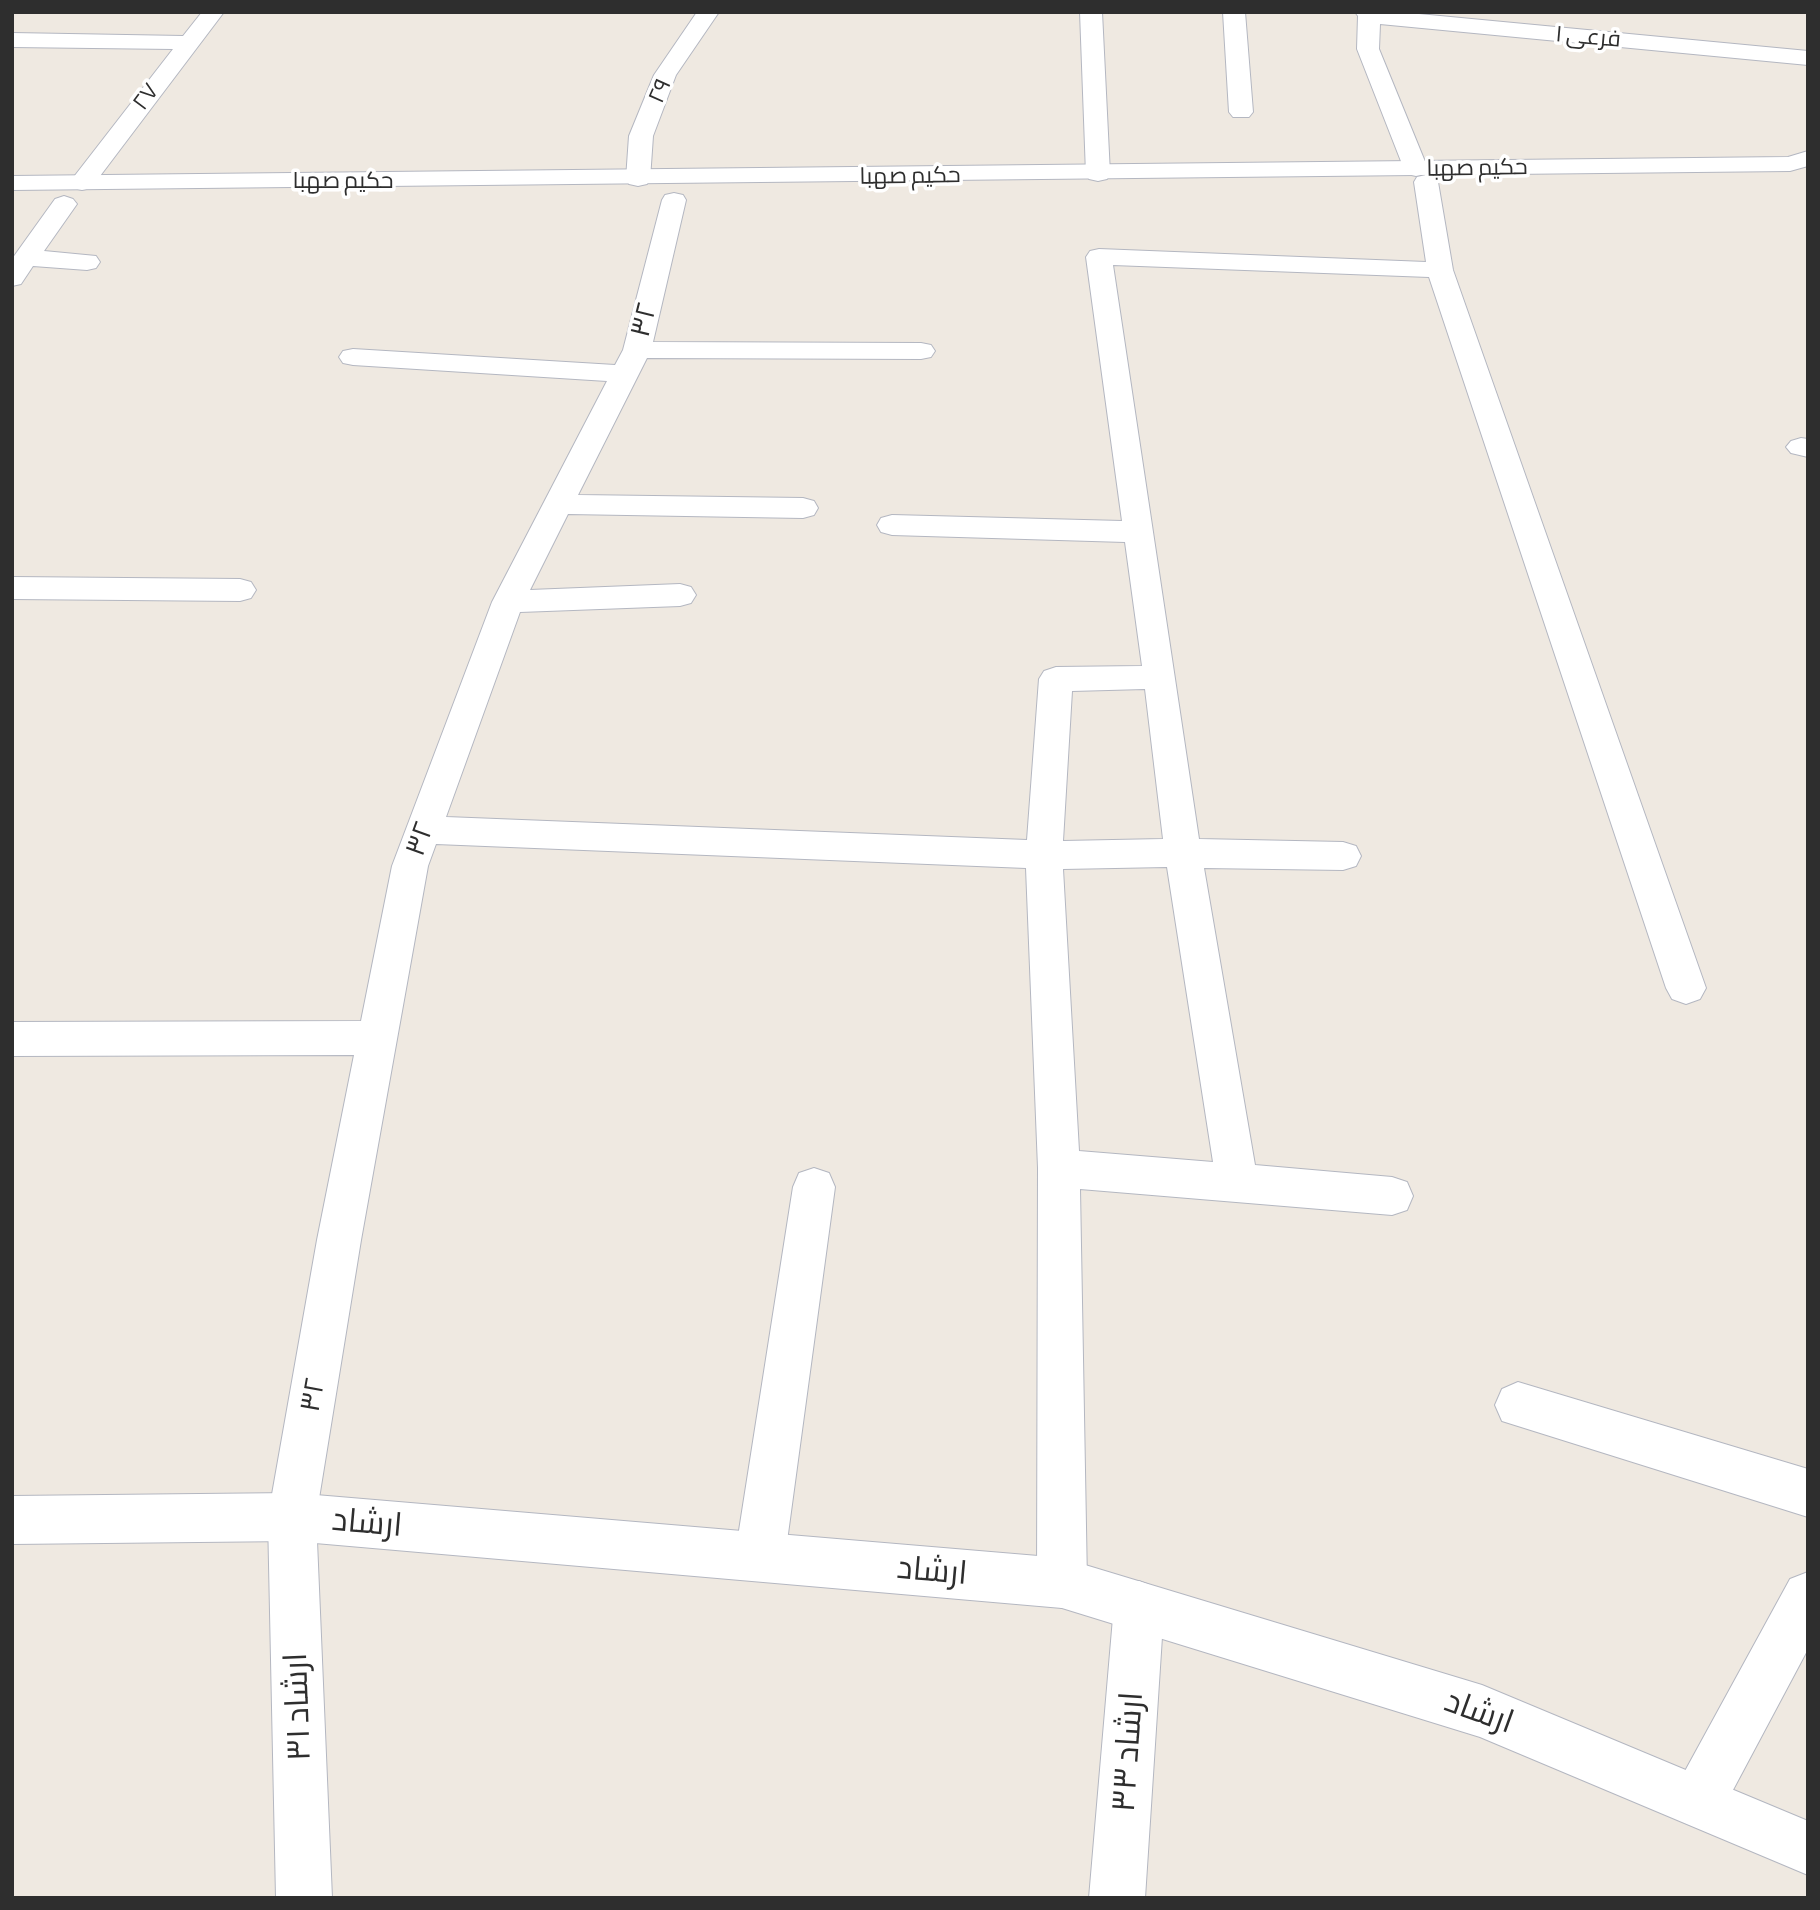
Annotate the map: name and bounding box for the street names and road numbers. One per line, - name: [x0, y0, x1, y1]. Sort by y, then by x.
- street label: فرعی ۱: [1554, 20, 1622, 54]
- street label: ۲۹: [643, 74, 677, 108]
- street label: ۲۷: [127, 78, 165, 116]
- street label: حکیم صهبا: [1426, 153, 1528, 183]
- street label: حکیم صهبا: [859, 161, 961, 191]
- street label: حکیم صهبا: [292, 167, 394, 195]
- street label: ۳۲: [624, 300, 664, 340]
- street label: ۳۲: [398, 817, 442, 861]
- street label: ۳۲: [294, 1375, 332, 1415]
- street label: ارشاد: [330, 1500, 404, 1546]
- street label: ارشاد: [895, 1548, 969, 1594]
- street label: ارشاد ۳۱: [276, 1652, 320, 1762]
- street label: ارشاد: [1439, 1681, 1519, 1743]
- street label: ارشاد ۳۳: [1104, 1690, 1152, 1814]

